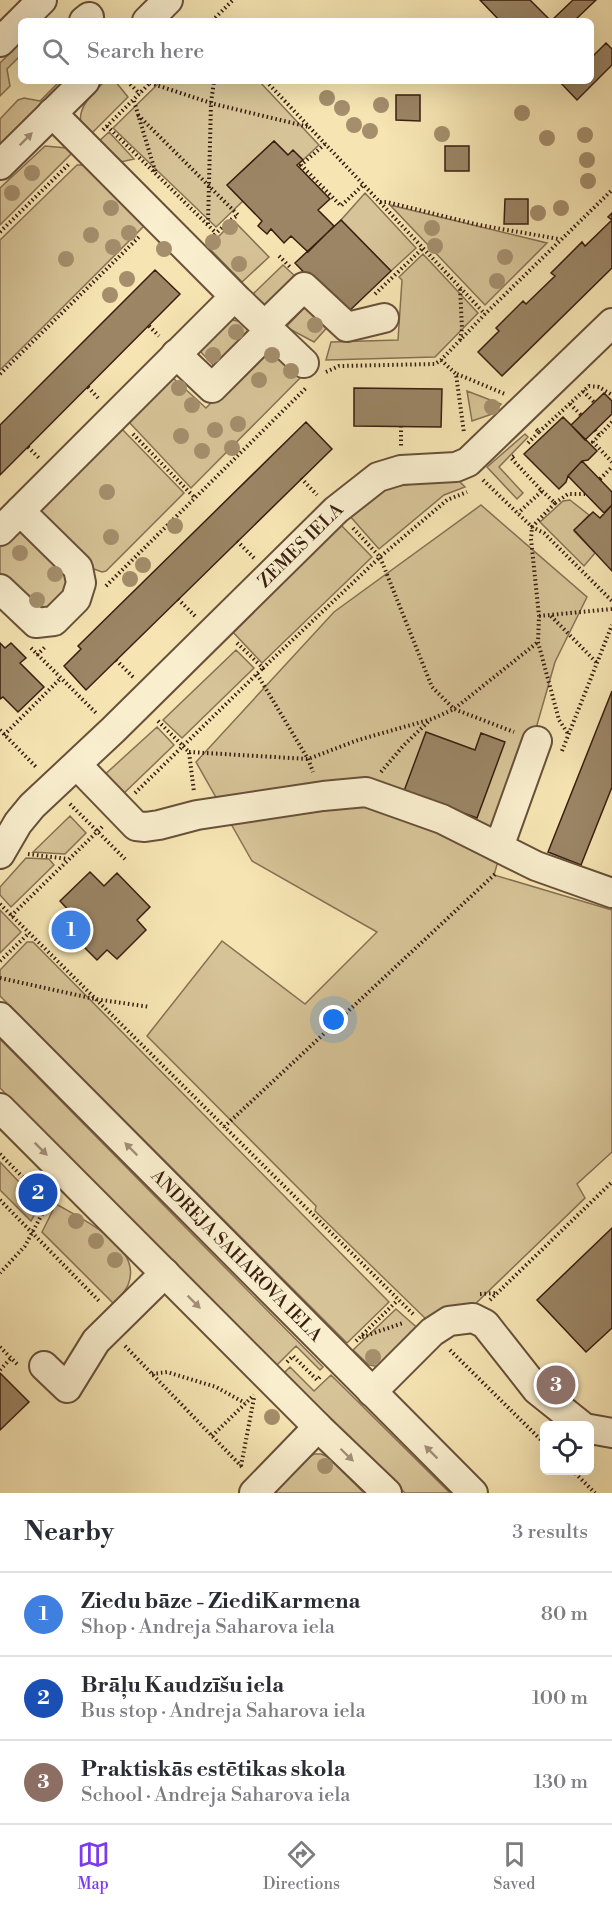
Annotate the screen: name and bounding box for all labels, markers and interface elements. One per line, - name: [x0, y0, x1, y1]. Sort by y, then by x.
- search box: [18, 18, 594, 84]
- icon: search: [39, 35, 72, 68]
- text: Search here: [87, 38, 204, 65]
- one-way arrow: [19, 133, 33, 147]
- street label: ZEMES IELA: [253, 498, 349, 593]
- pin: 1: [52, 908, 90, 952]
- your location: [319, 1005, 348, 1034]
- one-way arrow: [34, 1142, 48, 1156]
- one-way arrow: [125, 1143, 139, 1157]
- street label: ANDREJA SAHAROVA IELA: [145, 1164, 328, 1347]
- pin: 2: [18, 1170, 57, 1216]
- one-way arrow: [187, 1294, 201, 1309]
- pin: 3: [536, 1362, 576, 1408]
- map controls: [540, 1421, 594, 1475]
- button: locate: [540, 1421, 594, 1475]
- one-way arrow: [425, 1445, 439, 1459]
- one-way arrow: [339, 1447, 353, 1461]
- text: Nearby: [24, 1516, 114, 1548]
- text: 3 results: [512, 1520, 588, 1545]
- text: Ziedu bāze - ZiediKarmena: [81, 1588, 360, 1615]
- text: 1: [39, 1602, 48, 1627]
- text: 80 m: [541, 1602, 588, 1627]
- text: Shop · Andreja Saharova iela: [81, 1615, 335, 1640]
- text: Brāļu Kaudzīšu iela: [81, 1672, 284, 1699]
- text: 2: [37, 1686, 50, 1711]
- text: 100 m: [532, 1686, 588, 1711]
- text: Bus stop · Andreja Saharova iela: [81, 1699, 366, 1724]
- text: Praktiskās estētikas skola: [81, 1756, 346, 1783]
- text: 3: [37, 1770, 50, 1795]
- text: 130 m: [533, 1770, 588, 1795]
- text: School · Andreja Saharova iela: [81, 1783, 350, 1808]
- tab: Map: [77, 1838, 110, 1894]
- tab: Directions: [263, 1838, 340, 1894]
- tab: Saved: [493, 1838, 535, 1894]

